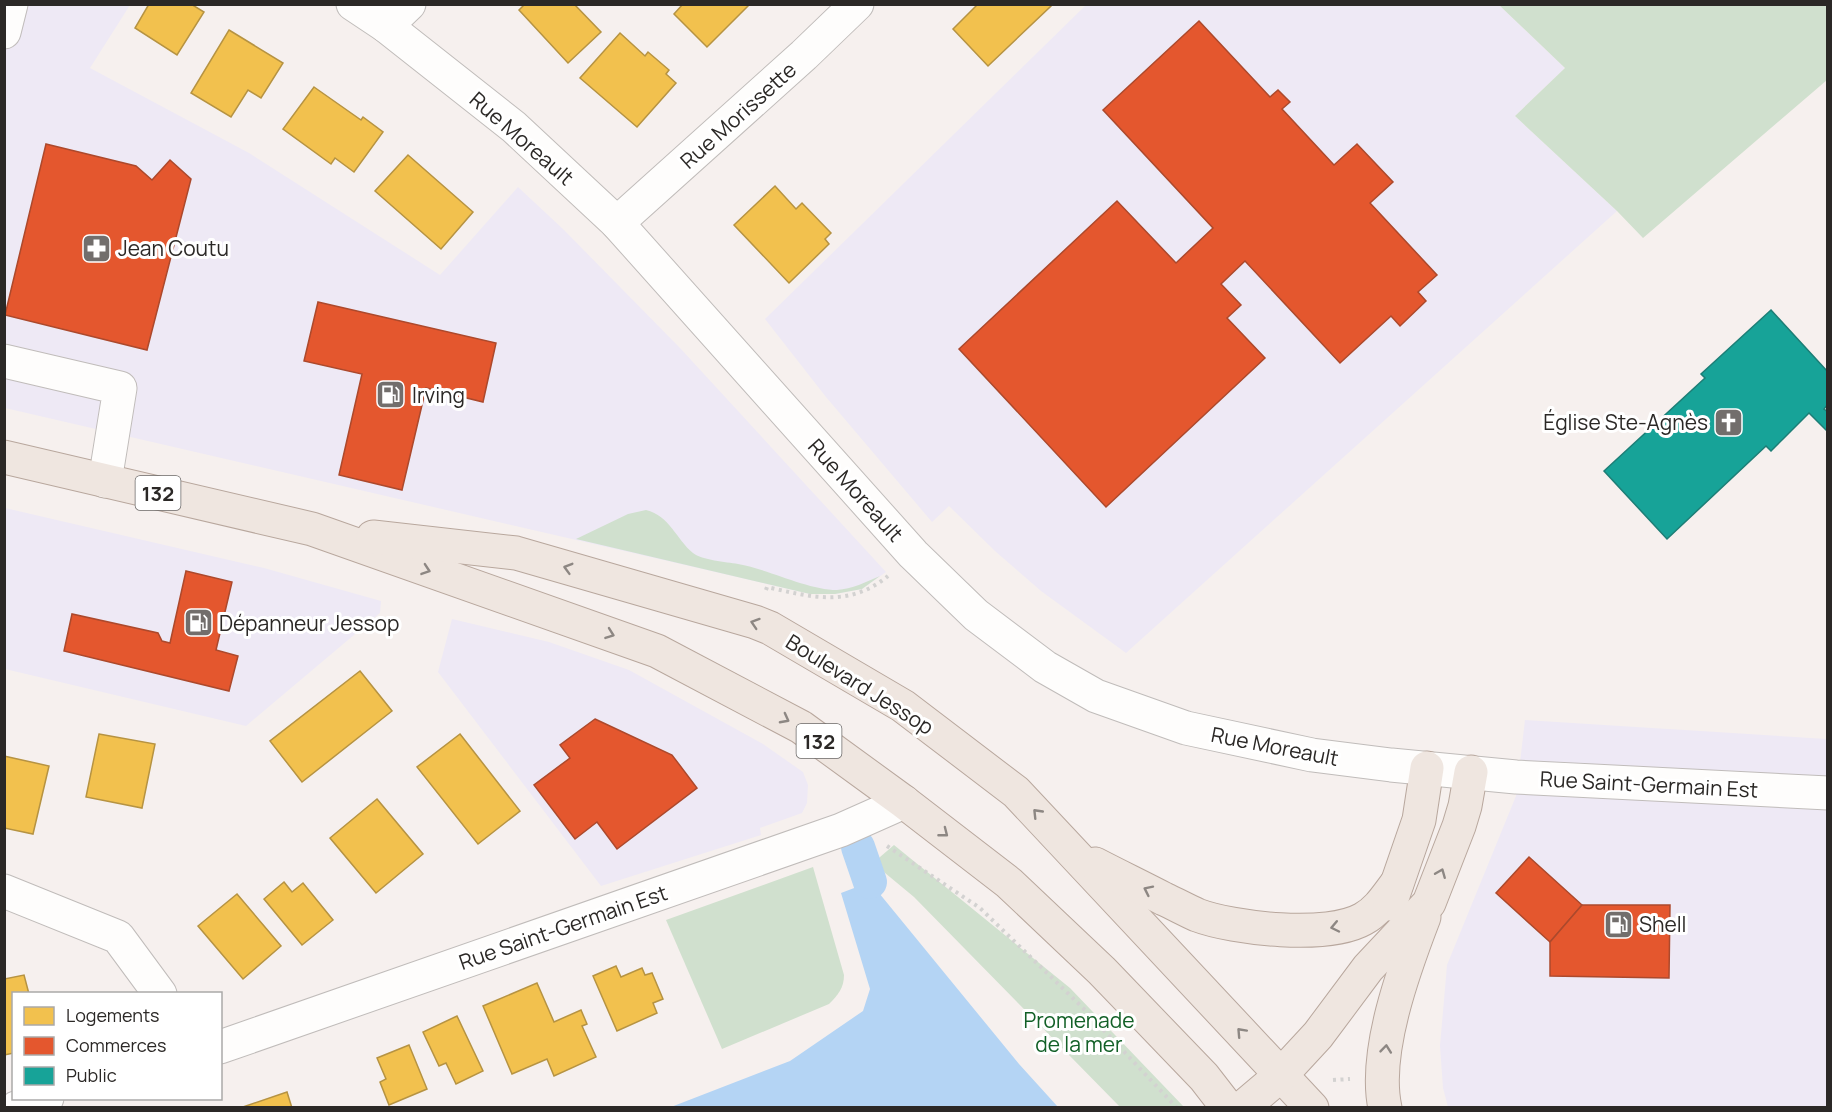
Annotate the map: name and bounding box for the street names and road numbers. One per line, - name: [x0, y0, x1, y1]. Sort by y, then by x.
- street label: Rue Morissette: [674, 55, 802, 175]
- street label: Rue Moreault: [464, 85, 580, 191]
- street label: Rue Moreault: [802, 433, 910, 547]
- road number: 132: [136, 476, 180, 510]
- street label: Boulevard Jessop: [781, 627, 939, 741]
- street label: Rue Moreault: [1209, 720, 1341, 772]
- road number: 132: [796, 724, 842, 758]
- street label: Rue Saint-Germain Est: [1539, 764, 1759, 804]
- street label: Rue Saint-Germain Est: [455, 878, 671, 976]

